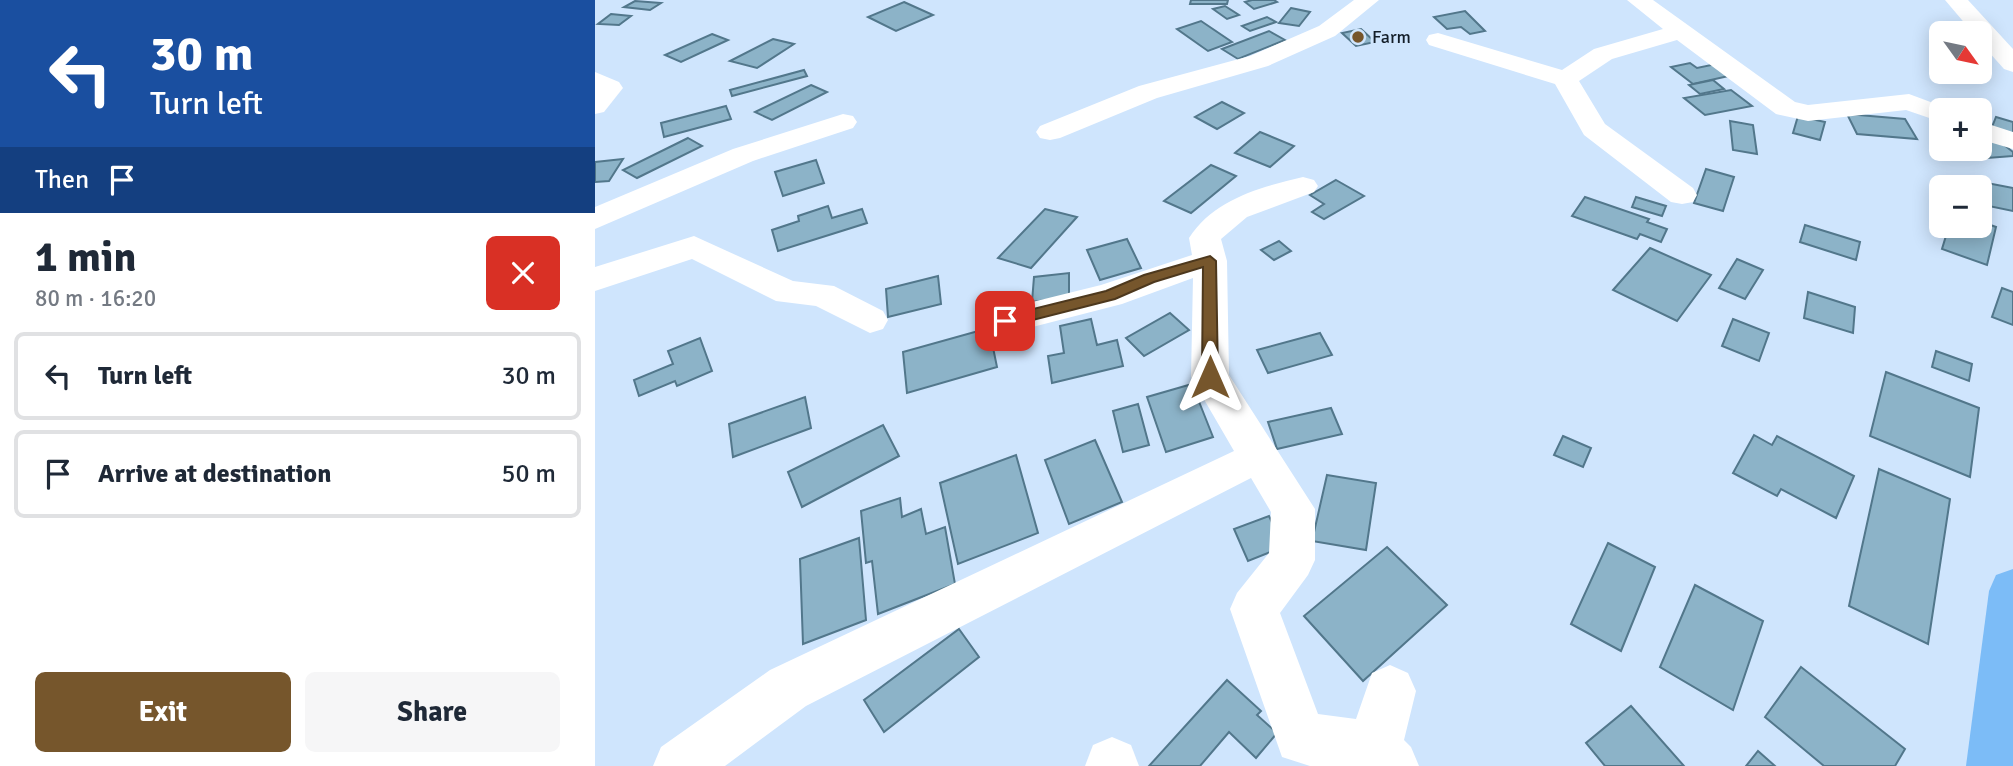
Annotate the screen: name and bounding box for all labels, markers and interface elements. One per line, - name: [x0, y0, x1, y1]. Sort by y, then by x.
- north arrow: [1929, 21, 1991, 84]
- map controls: [1929, 21, 1992, 238]
- text: 30 m: [150, 24, 253, 84]
- place label: Farm: [1372, 26, 1411, 48]
- icon: left: [35, 28, 126, 119]
- marker: Farm: [1350, 29, 1366, 45]
- text: Turn left: [150, 84, 263, 123]
- button: +: [1929, 98, 1992, 161]
- icon: arrive: [103, 161, 141, 199]
- text: Then: [35, 164, 89, 196]
- button: −: [1929, 175, 1992, 238]
- text: 1 min: [35, 232, 136, 283]
- button: close: [486, 236, 560, 310]
- text: 80 m · 16:20: [35, 284, 156, 313]
- pin: [975, 291, 1035, 351]
- icon: arrive: [986, 302, 1024, 340]
- position arrow: [1173, 340, 1247, 414]
- icon: left: [39, 357, 77, 395]
- text: Turn left: [98, 360, 192, 392]
- text: 30 m: [501, 360, 556, 392]
- icon: arrive: [39, 455, 77, 493]
- text: Arrive at destination: [98, 458, 331, 490]
- text: 50 m: [501, 458, 556, 490]
- button: Exit: [35, 672, 291, 752]
- button: Share: [305, 672, 560, 752]

